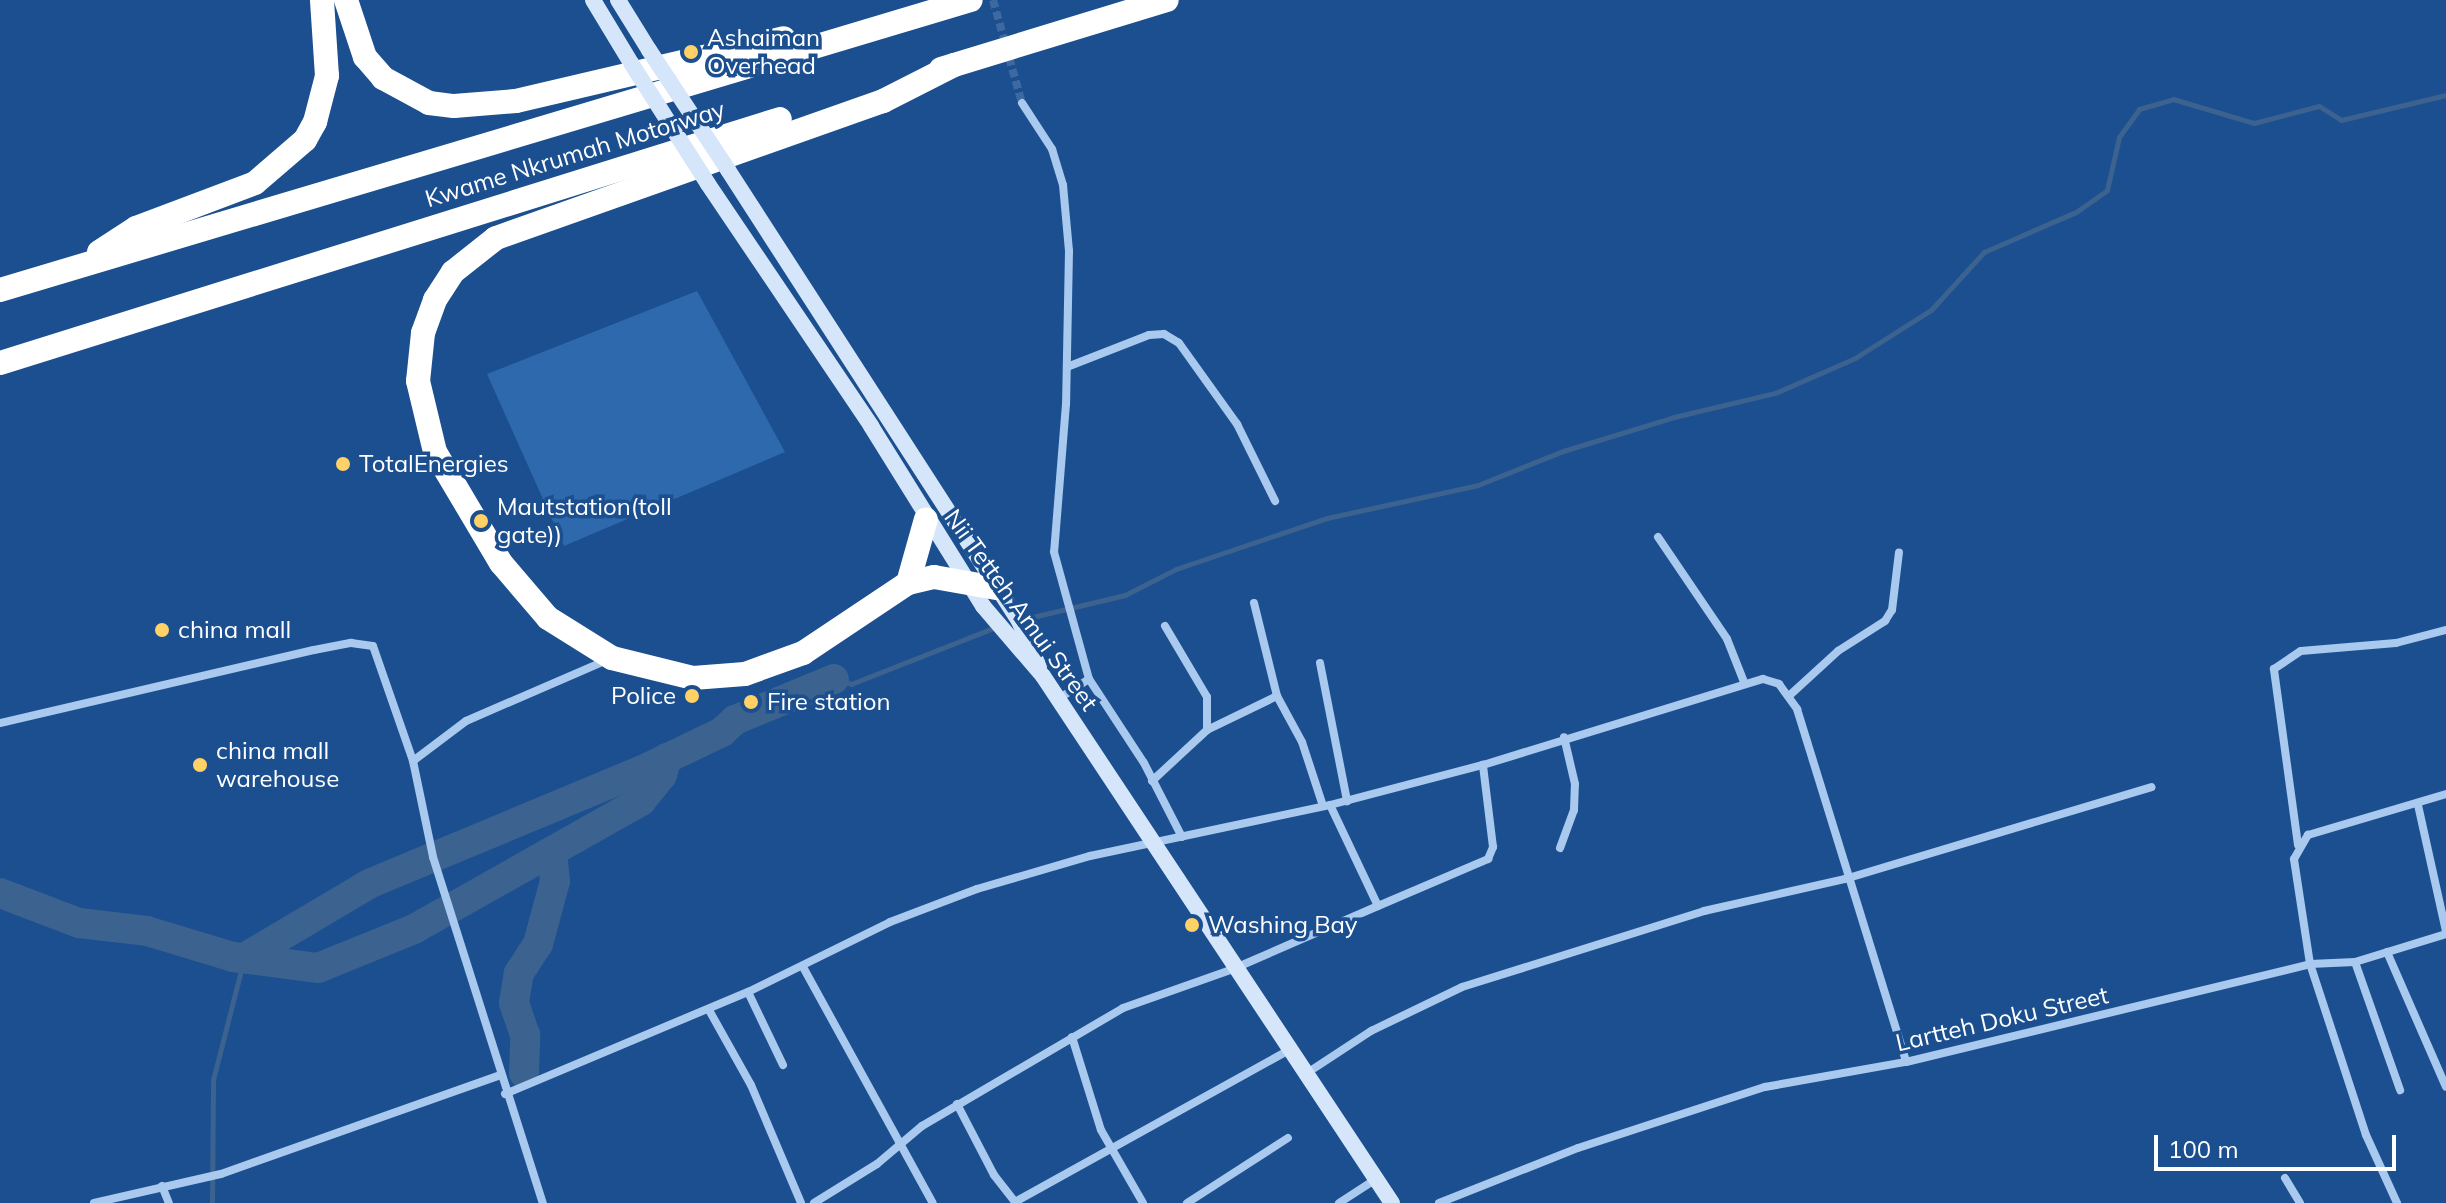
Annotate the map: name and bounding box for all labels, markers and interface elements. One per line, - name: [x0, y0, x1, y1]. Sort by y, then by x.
- place label: Ashaiman Overhead: [707, 24, 820, 80]
- marker: Ashaiman Overhead: [682, 43, 700, 61]
- street label: Kwame Nkrumah Motorway: [422, 95, 728, 213]
- place label: TotalEnergies: [359, 450, 509, 478]
- marker: TotalEnergies: [334, 455, 352, 473]
- place label: Mautstation(toll gate)): [497, 493, 672, 549]
- street label: Nii Tetteh Amui Street: [938, 504, 1104, 716]
- marker: Mautstation(toll gate)): [472, 512, 490, 530]
- place label: china mall: [178, 616, 291, 644]
- marker: china mall: [153, 621, 171, 639]
- place label: Police: [611, 682, 676, 710]
- marker: Police: [683, 687, 701, 705]
- place label: Fire station: [767, 688, 891, 716]
- marker: Fire station: [742, 693, 760, 711]
- place label: china mall warehouse: [216, 737, 339, 793]
- marker: china mall warehouse: [191, 756, 209, 774]
- place label: Washing Bay: [1208, 911, 1358, 939]
- marker: Washing Bay: [1183, 916, 1201, 934]
- street label: Lartteh Doku Street: [1893, 981, 2111, 1057]
- scale bar: [2158, 1119, 2400, 1169]
- text: 100 m: [2168, 1134, 2239, 1164]

